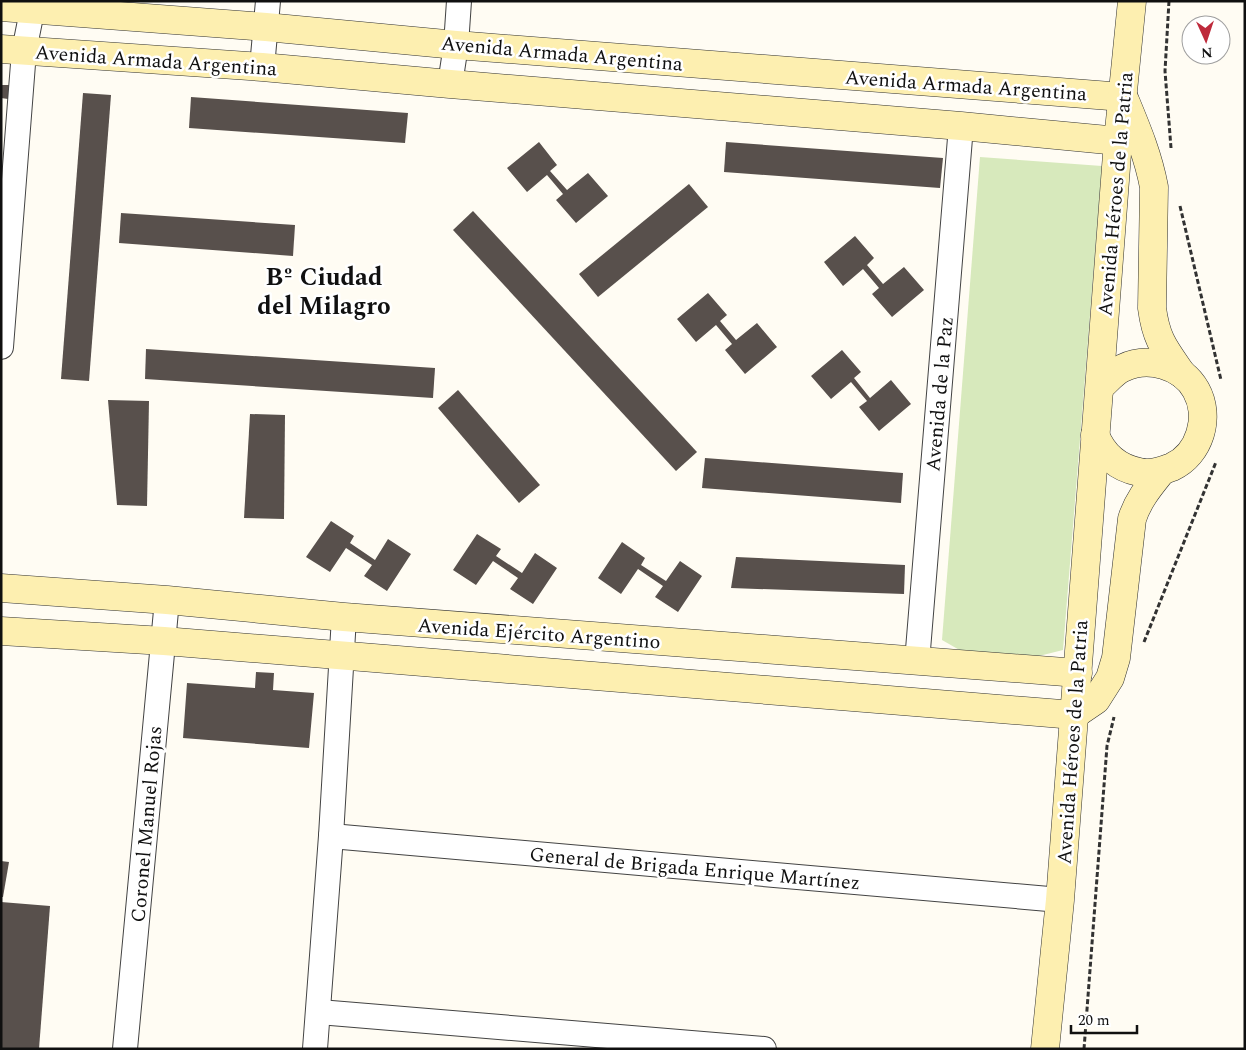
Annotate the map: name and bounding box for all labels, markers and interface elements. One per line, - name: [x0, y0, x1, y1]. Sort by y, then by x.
- north arrow: [1181, 15, 1231, 65]
- street label: Avenida Armada Argentina: [440, 28, 684, 80]
- street label: Avenida Armada Argentina: [34, 38, 278, 84]
- text: N: [1200, 42, 1213, 63]
- street label: Avenida Armada Argentina: [844, 63, 1088, 109]
- street label: Avenida Héroes de la Patria: [1090, 70, 1142, 318]
- district label: Bº Ciudad del Milagro: [257, 259, 391, 326]
- street label: Avenida de la Paz: [918, 315, 962, 473]
- street label: Avenida Ejército Argentino: [416, 611, 662, 657]
- street label: Avenida Héroes de la Patria: [1049, 619, 1097, 865]
- street label: Coronel Manuel Rojas: [123, 724, 171, 924]
- street label: General de Brigada Enrique Martínez: [528, 840, 862, 898]
- scale bar: [1071, 1002, 1137, 1034]
- text: 20 m: [1078, 1009, 1110, 1032]

